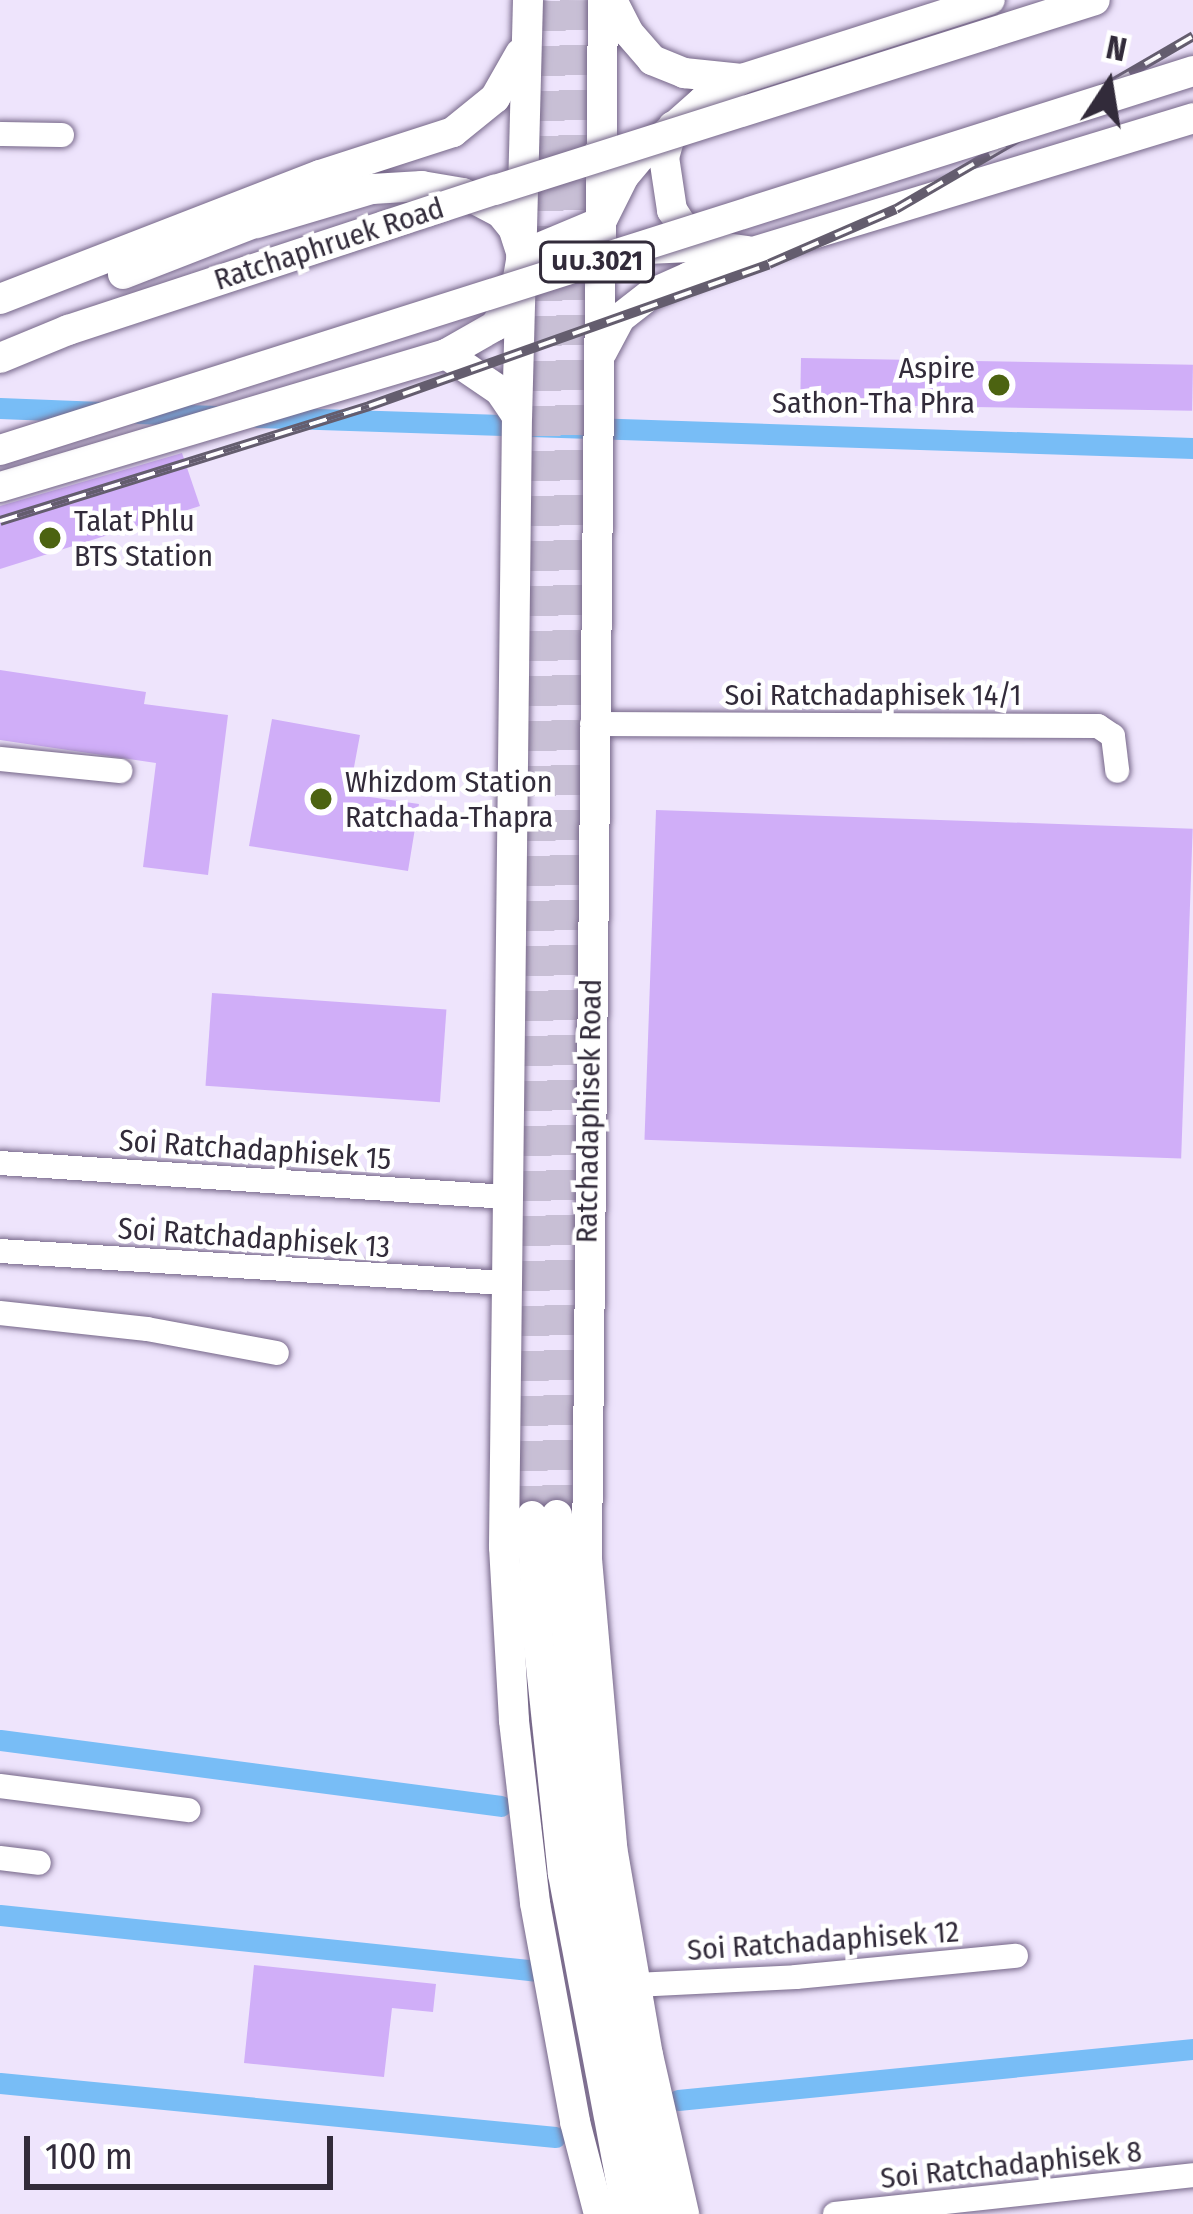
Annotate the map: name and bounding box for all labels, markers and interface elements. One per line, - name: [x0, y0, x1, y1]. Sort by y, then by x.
- north arrow: [1049, 24, 1169, 144]
- text: N: [1103, 27, 1130, 70]
- street label: Ratchaphruek Road: [210, 190, 448, 298]
- road number: นบ.3021: [537, 241, 657, 283]
- place label: Aspire Sathon-Tha Phra: [772, 350, 975, 421]
- marker: Aspire Sathon-Tha Phra: [986, 372, 1012, 398]
- place label: Talat Phlu BTS Station: [74, 503, 213, 574]
- marker: Talat Phlu BTS Station: [37, 525, 63, 551]
- street label: Soi Ratchadaphisek 14/1: [724, 677, 1022, 713]
- place label: Whizdom Station Ratchada-Thapra: [345, 764, 553, 834]
- marker: Whizdom Station Ratchada-Thapra: [308, 786, 334, 812]
- street label: Ratchadaphisek Road: [569, 978, 609, 1244]
- street label: Soi Ratchadaphisek 15: [118, 1123, 392, 1177]
- street label: Soi Ratchadaphisek 13: [117, 1211, 391, 1265]
- street label: Soi Ratchadaphisek 12: [686, 1914, 960, 1968]
- scale bar: [30, 2112, 339, 2186]
- street label: Soi Ratchadaphisek 8: [879, 2133, 1143, 2197]
- text: 100 m: [45, 2135, 133, 2179]

